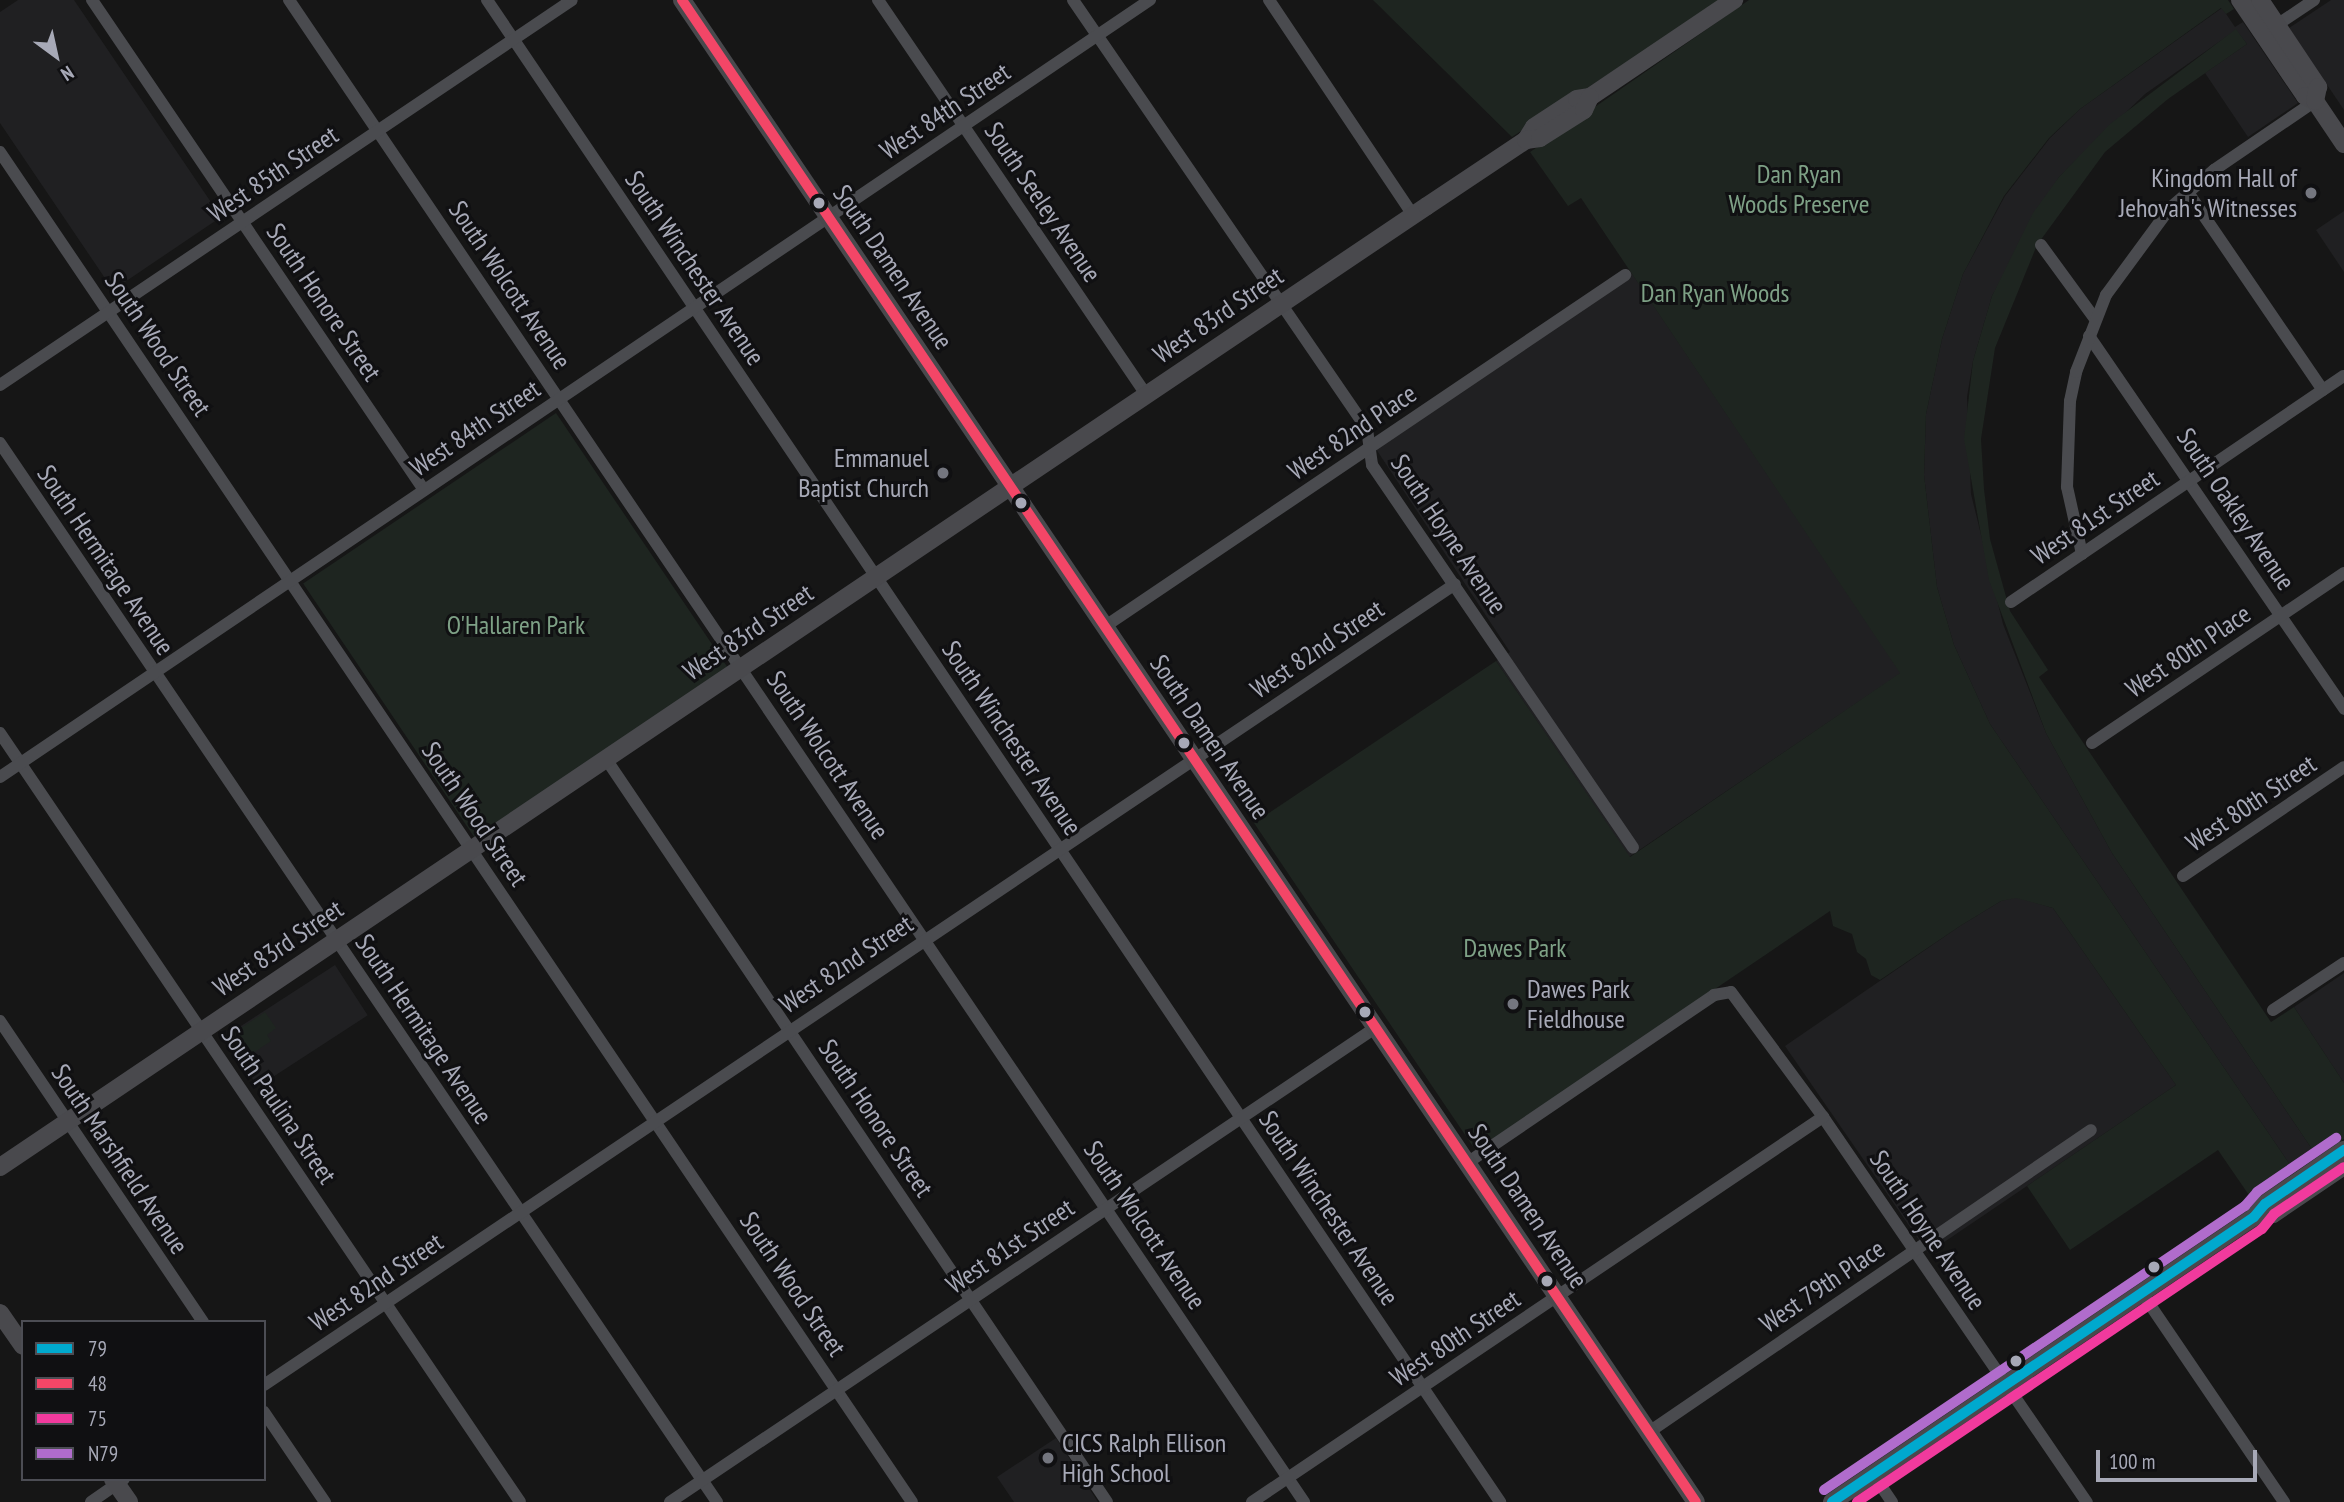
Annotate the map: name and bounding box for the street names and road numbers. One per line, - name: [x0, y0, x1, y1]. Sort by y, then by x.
- street label: West 84th Street: [874, 56, 1016, 166]
- street label: South Seeley Avenue: [978, 116, 1108, 288]
- street label: West 85th Street: [202, 119, 344, 229]
- street label: South Winchester Avenue: [618, 165, 772, 371]
- street label: South Damen Avenue: [826, 179, 960, 355]
- street label: South Wolcott Avenue: [442, 195, 578, 375]
- street label: South Honore Street: [260, 218, 388, 386]
- street label: West 83rd Street: [1147, 260, 1289, 370]
- street label: South Wood Street: [98, 266, 218, 422]
- street label: West 84th Street: [404, 373, 546, 483]
- street label: West 82nd Place: [1282, 378, 1422, 486]
- street label: South Oakley Avenue: [2170, 422, 2302, 596]
- street label: South Hoyne Avenue: [1384, 448, 1514, 620]
- street label: South Hermitage Avenue: [31, 459, 181, 661]
- street label: West 81st Street: [2025, 463, 2165, 571]
- street label: West 83rd Street: [677, 577, 819, 687]
- street label: West 82nd Street: [1244, 593, 1390, 705]
- street label: West 80th Place: [2120, 598, 2256, 704]
- street label: South Winchester Avenue: [935, 635, 1089, 841]
- street label: South Damen Avenue: [1143, 649, 1277, 825]
- street label: South Wolcott Avenue: [760, 665, 896, 845]
- street label: South Wood Street: [415, 736, 535, 892]
- street label: West 80th Street: [2180, 748, 2322, 858]
- street label: West 83rd Street: [207, 893, 349, 1003]
- street label: West 82nd Street: [773, 908, 919, 1020]
- street label: South Hermitage Avenue: [349, 928, 499, 1130]
- street label: South Paulina Street: [215, 1020, 343, 1190]
- street label: South Honore Street: [812, 1034, 940, 1202]
- street label: South Marshfield Avenue: [45, 1058, 195, 1260]
- street label: South Winchester Avenue: [1252, 1105, 1406, 1311]
- street label: South Damen Avenue: [1461, 1118, 1595, 1294]
- street label: South Wolcott Avenue: [1077, 1135, 1213, 1315]
- street label: South Hoyne Avenue: [1863, 1144, 1993, 1316]
- street label: West 81st Street: [940, 1192, 1080, 1300]
- street label: South Wood Street: [733, 1206, 853, 1362]
- street label: West 82nd Street: [303, 1226, 449, 1338]
- street label: West 79th Place: [1754, 1233, 1890, 1339]
- street label: West 80th Street: [1384, 1283, 1526, 1393]

